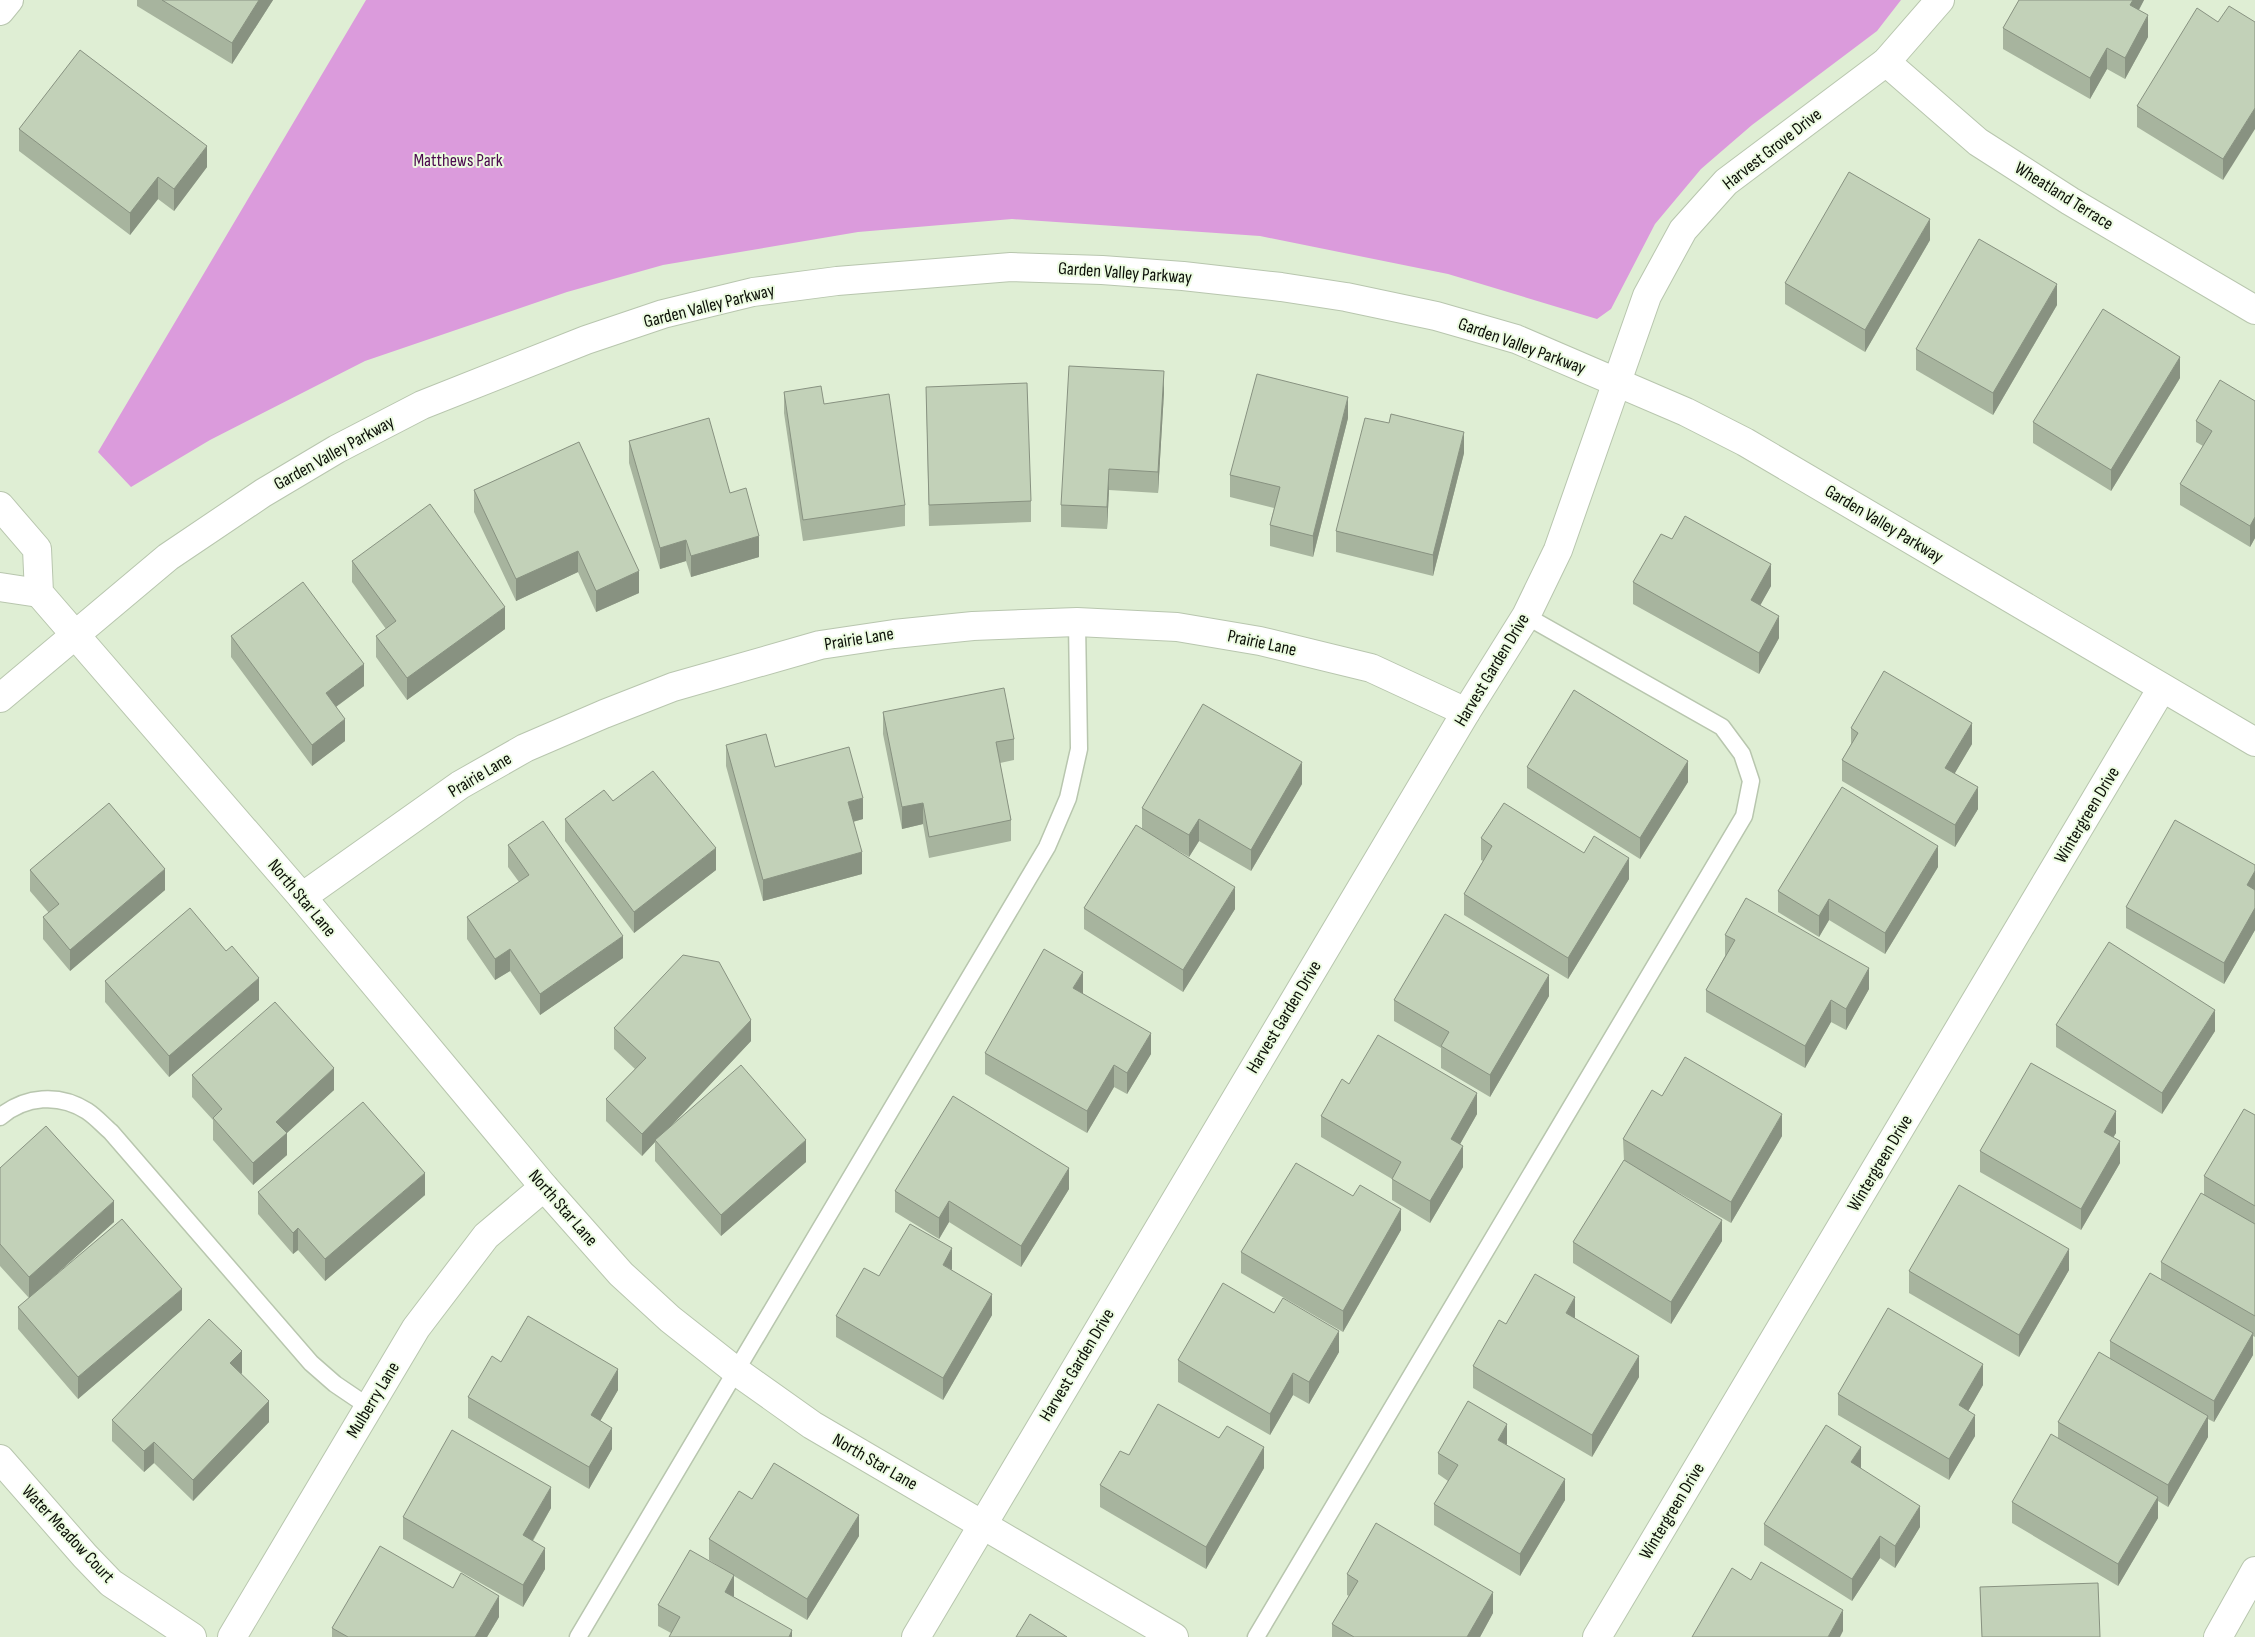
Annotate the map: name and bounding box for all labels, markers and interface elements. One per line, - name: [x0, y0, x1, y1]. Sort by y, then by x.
- street label: Harvest Grove Drive: [1718, 104, 1826, 194]
- park label: Matthews Park: [413, 150, 503, 171]
- street label: Wheatland Terrace: [2011, 157, 2117, 235]
- street label: Garden Valley Parkway: [1057, 258, 1193, 288]
- street label: Garden Valley Parkway: [641, 280, 777, 332]
- street label: Garden Valley Parkway: [1455, 313, 1589, 379]
- street label: Garden Valley Parkway: [270, 411, 398, 495]
- street label: Garden Valley Parkway: [1821, 480, 1947, 568]
- street label: Harvest Garden Drive: [1450, 610, 1534, 730]
- street label: Prairie Lane: [823, 623, 895, 655]
- street label: Prairie Lane: [1226, 625, 1298, 661]
- street label: Prairie Lane: [445, 748, 515, 802]
- street label: Wintergreen Drive: [2050, 763, 2124, 867]
- street label: North Star Lane: [264, 855, 340, 941]
- street label: Harvest Garden Drive: [1242, 957, 1326, 1077]
- street label: Wintergreen Drive: [1843, 1111, 1917, 1215]
- street label: North Star Lane: [524, 1165, 602, 1251]
- street label: Harvest Garden Drive: [1035, 1305, 1119, 1425]
- street label: Mulberry Lane: [342, 1358, 404, 1442]
- street label: North Star Lane: [829, 1429, 921, 1495]
- street label: Wintergreen Drive: [1635, 1459, 1709, 1563]
- street label: Water Meadow Court: [17, 1481, 119, 1588]

